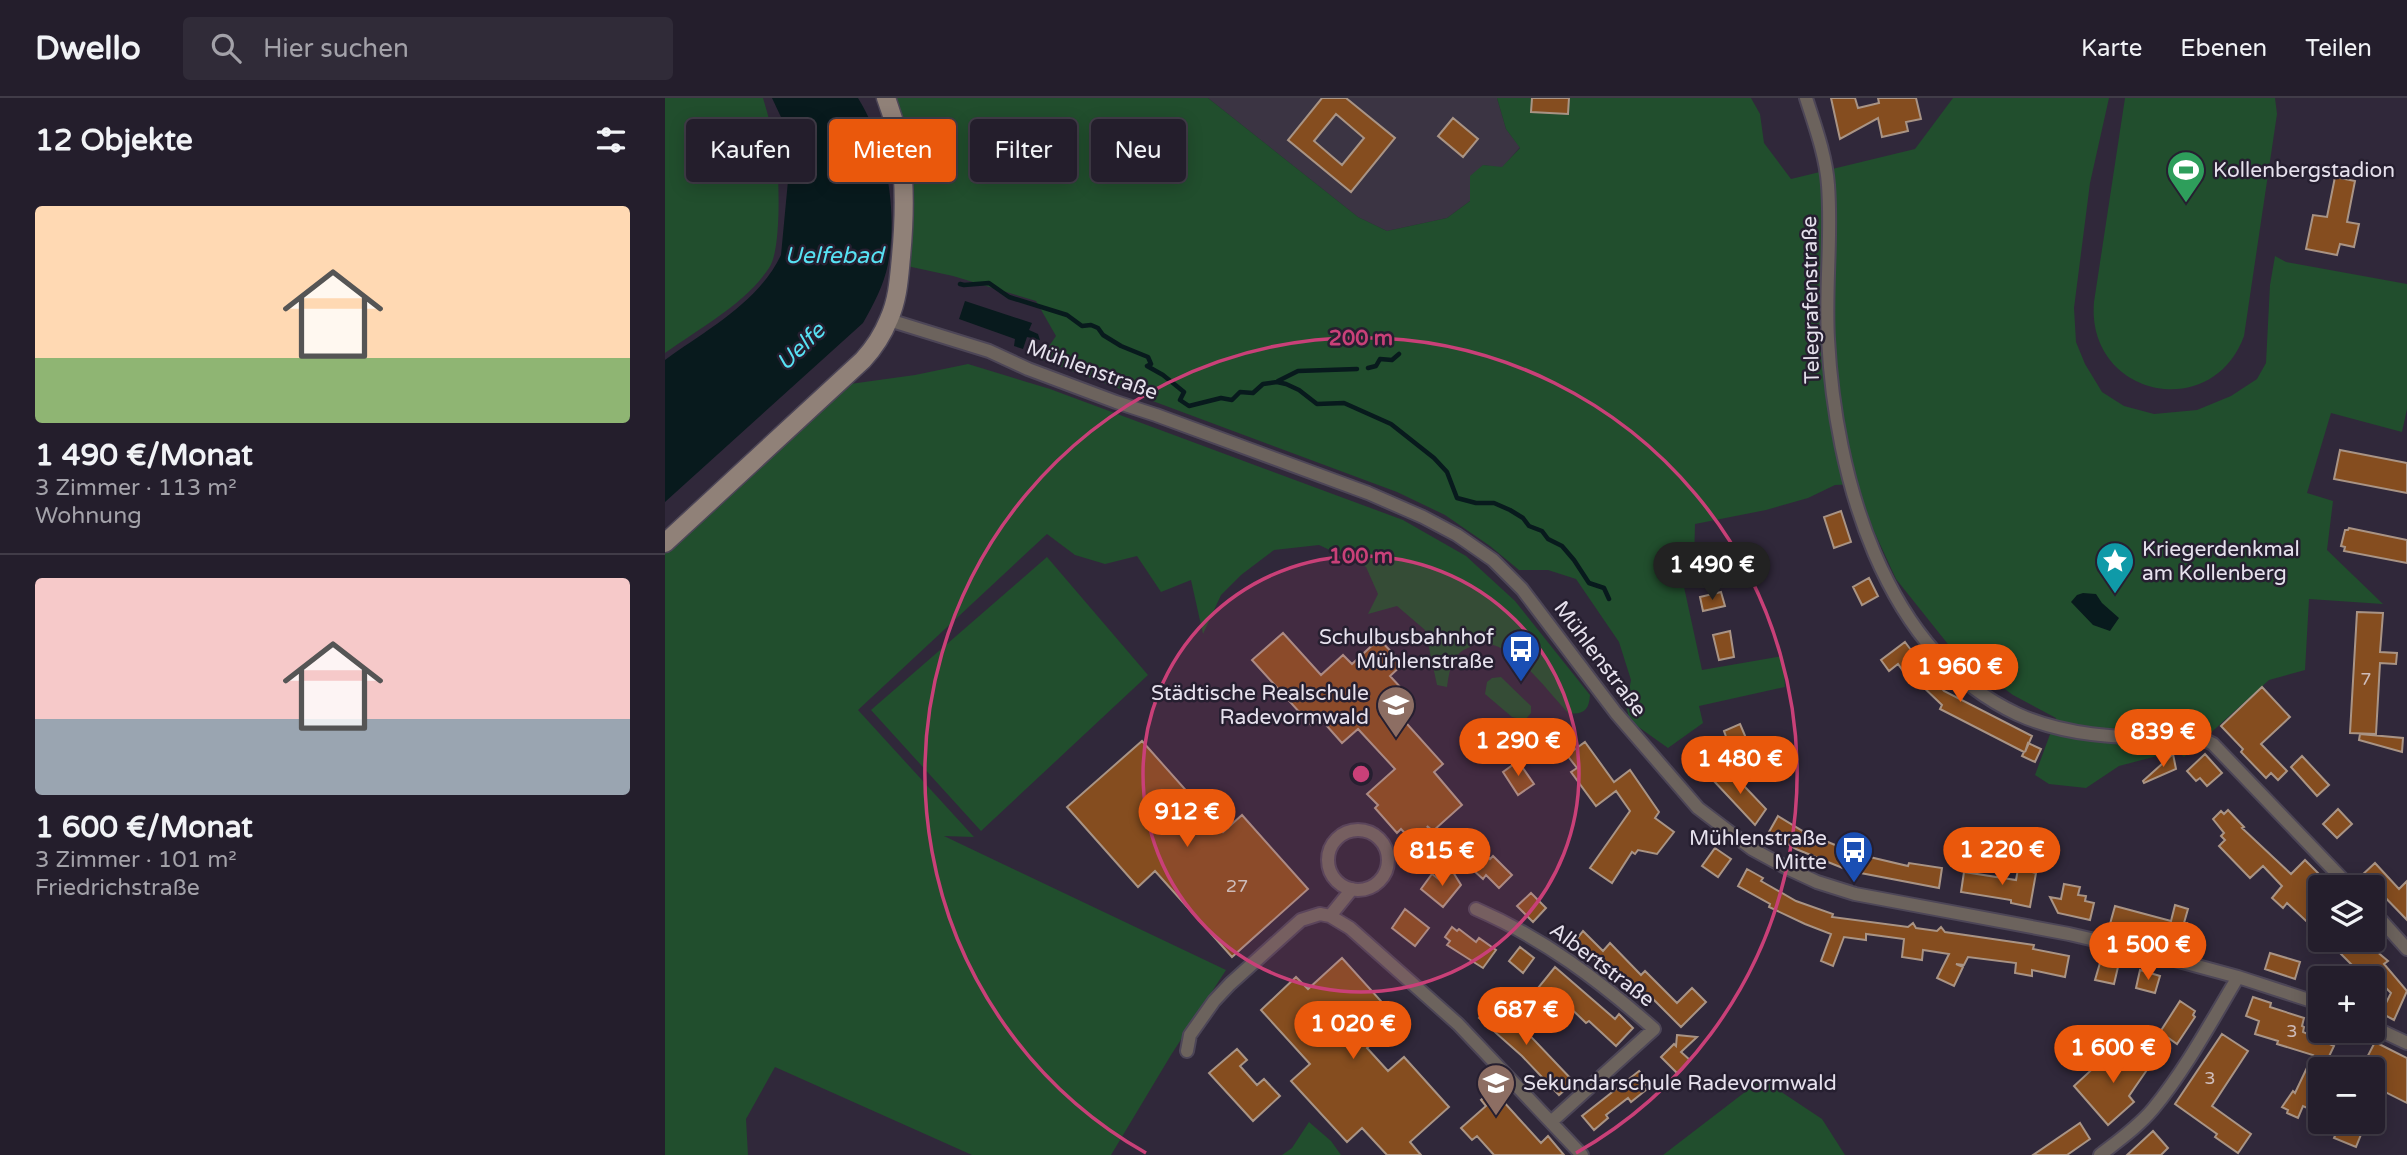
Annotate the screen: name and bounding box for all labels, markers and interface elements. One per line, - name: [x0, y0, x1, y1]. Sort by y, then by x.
- search box: [183, 17, 673, 80]
- text: Dwello: [35, 29, 141, 68]
- icon: search: [207, 29, 245, 67]
- text: Hier suchen: [263, 33, 409, 64]
- text: Karte: [2081, 34, 2142, 63]
- text: Ebenen: [2180, 34, 2267, 63]
- text: Teilen: [2305, 34, 2372, 63]
- chip: Kaufen: [686, 119, 815, 182]
- chip: Mieten: [829, 119, 956, 182]
- chip: Filter: [970, 119, 1077, 182]
- chip: Neu: [1091, 119, 1186, 182]
- icon: filters: [592, 121, 630, 159]
- text: 12 Objekte: [35, 122, 193, 159]
- sports icon: Kollenbergstadion: [2165, 149, 2207, 204]
- place label: Kollenbergstadion: [2213, 158, 2395, 183]
- street label: Telegrafenstraße: [1797, 216, 1825, 384]
- water label: Uelfebad: [785, 242, 886, 270]
- icon: home: [270, 251, 396, 377]
- water label: Uelfe: [771, 316, 833, 377]
- text: 200 m: [1329, 326, 1393, 351]
- street label: Mühlenstraße: [1023, 335, 1161, 405]
- text: 1 490 €/Monat: [35, 437, 253, 474]
- text: 3 Zimmer · 113 m²: [35, 474, 237, 502]
- text: Wohnung: [35, 502, 142, 530]
- place label: Kriegerdenkmal am Kollenberg: [2142, 537, 2300, 586]
- place icon: Kriegerdenkmal am Kollenberg: [2094, 540, 2136, 595]
- pin: 1 490 €: [1647, 542, 1777, 602]
- text: 100 m: [1329, 544, 1393, 569]
- text: 1 490 €: [1669, 551, 1755, 579]
- street label: Mühlenstraße: [1548, 596, 1652, 722]
- icon: home: [270, 623, 396, 749]
- place label: Schulbusbahnhof Mühlenstraße: [1319, 625, 1494, 674]
- bus stop icon: Schulbusbahnhof Mühlenstraße: [1500, 628, 1542, 683]
- pin: 1 960 €: [1895, 644, 2025, 704]
- text: 1 960 €: [1917, 653, 2003, 681]
- house number: 7: [2360, 668, 2372, 690]
- place label: Städtische Realschule Radevormwald: [1151, 681, 1369, 730]
- school or university icon: Städtische Realschule Radevormwald: [1375, 684, 1417, 739]
- pin: 839 €: [2114, 710, 2212, 769]
- pin: 1 290 €: [1453, 718, 1583, 778]
- text: 839 €: [2131, 718, 2196, 746]
- text: 1 290 €: [1475, 727, 1561, 755]
- pin: 1 480 €: [1675, 736, 1805, 796]
- text: 1 480 €: [1697, 745, 1783, 773]
- centre of rings: [1349, 762, 1373, 786]
- pin: 912 €: [1138, 790, 1236, 849]
- text: 912 €: [1155, 798, 1220, 826]
- text: 1 600 €/Monat: [35, 809, 253, 846]
- place label: Mühlenstraße Mitte: [1689, 826, 1827, 875]
- pin: 815 €: [1393, 828, 1491, 888]
- pin: 1 220 €: [1937, 828, 2067, 887]
- bus stop icon: Mühlenstraße Mitte: [1833, 829, 1875, 884]
- text: 1 220 €: [1959, 836, 2045, 864]
- text: 815 €: [1410, 837, 1475, 865]
- text: 3 Zimmer · 101 m²: [35, 846, 237, 874]
- text: Friedrichstraße: [35, 874, 200, 902]
- house number: 27: [1226, 875, 1248, 897]
- map controls: [2308, 875, 2385, 1134]
- button: layers: [2308, 875, 2385, 952]
- street label: Albertstraße: [1545, 918, 1659, 1013]
- pin: 1 500 €: [2083, 922, 2213, 982]
- text: 1 500 €: [2105, 931, 2191, 959]
- button: +: [2308, 966, 2385, 1043]
- pin: 687 €: [1477, 988, 1575, 1047]
- text: 687 €: [1494, 996, 1559, 1024]
- pin: 1 020 €: [1288, 1002, 1418, 1061]
- text: 1 020 €: [1310, 1010, 1396, 1038]
- house number: 3: [2286, 1020, 2298, 1042]
- pin: 1 600 €: [2048, 1026, 2178, 1085]
- text: 1 600 €: [2070, 1034, 2156, 1062]
- button: −: [2308, 1057, 2385, 1134]
- school or university icon: Sekundarschule Radevormwald: [1475, 1062, 1517, 1117]
- house number: 3: [2204, 1067, 2216, 1089]
- place label: Sekundarschule Radevormwald: [1523, 1071, 1837, 1096]

